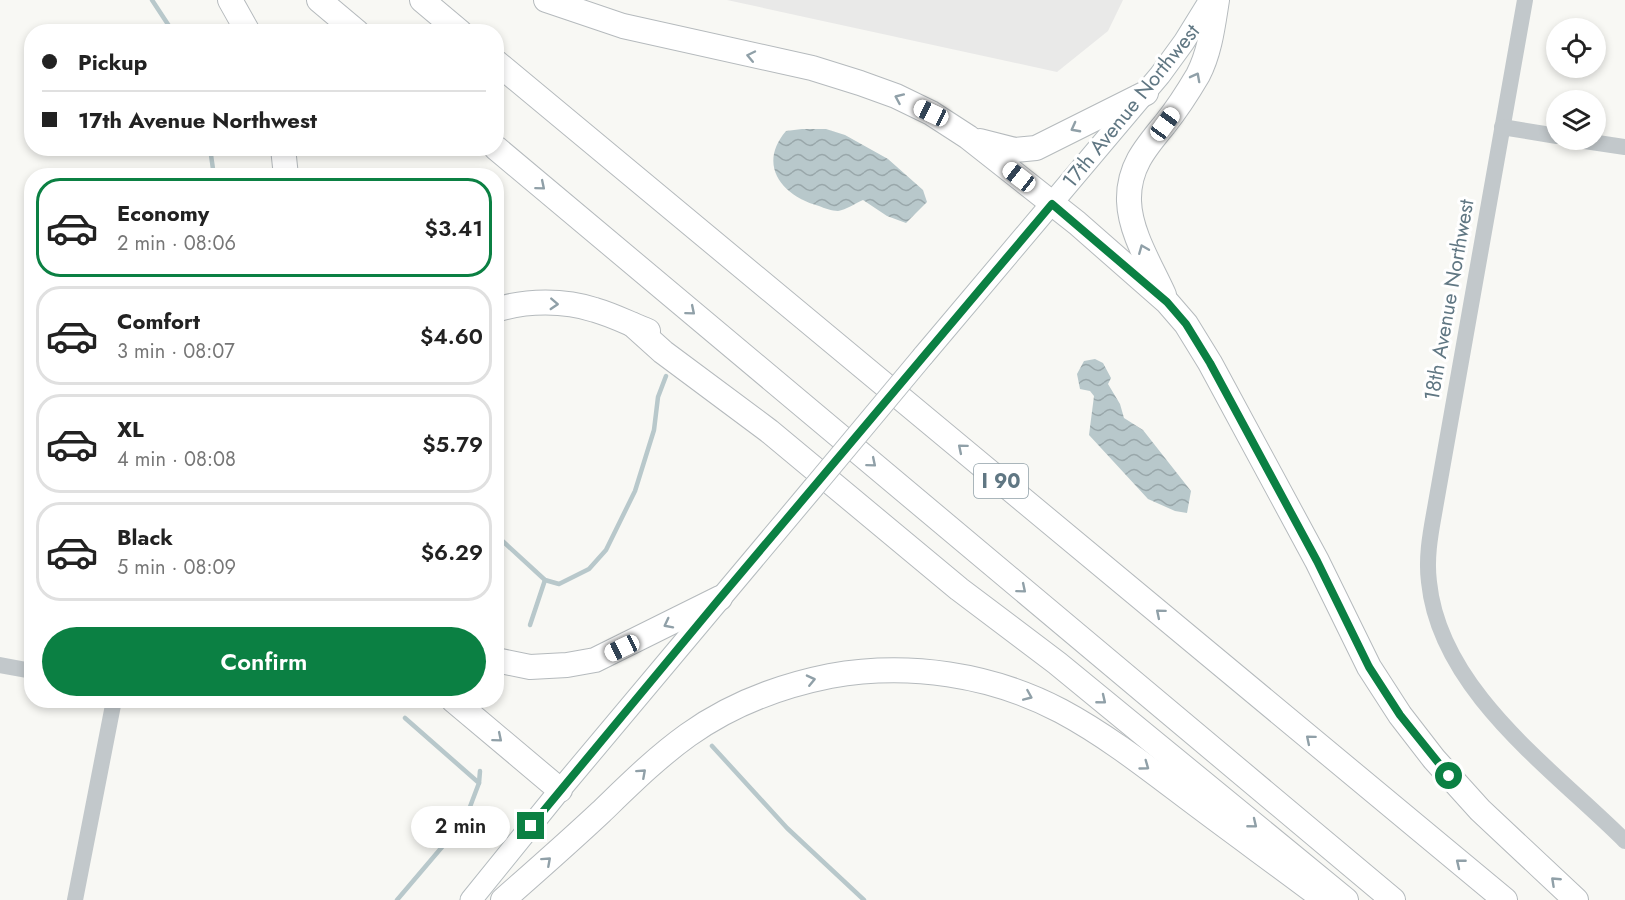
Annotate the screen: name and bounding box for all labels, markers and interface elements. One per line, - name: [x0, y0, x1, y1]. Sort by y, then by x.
- street label: 17th Avenue Northwest: [1055, 17, 1207, 195]
- map controls: [1546, 18, 1606, 150]
- button: locate: [1546, 18, 1606, 78]
- text: Pickup: [78, 46, 147, 78]
- one-way arrow: [746, 50, 756, 63]
- one-way arrow: [1189, 72, 1200, 83]
- button: layers: [1546, 90, 1606, 150]
- one-way arrow: [894, 93, 905, 105]
- car: [911, 97, 951, 129]
- text: 17th Avenue Northwest: [78, 104, 317, 136]
- car: [1147, 104, 1183, 144]
- one-way arrow: [1071, 121, 1081, 132]
- car: [999, 159, 1039, 195]
- one-way arrow: [534, 179, 545, 190]
- text: Economy: [117, 197, 209, 229]
- street label: 18th Avenue Northwest: [1416, 197, 1482, 403]
- icon: car: [45, 201, 99, 255]
- text: $3.41: [425, 212, 483, 244]
- text: 2 min · 08:06: [117, 229, 236, 258]
- one-way arrow: [1138, 244, 1150, 255]
- one-way arrow: [550, 298, 559, 311]
- one-way arrow: [684, 304, 695, 315]
- text: Comfort: [117, 305, 200, 337]
- icon: car: [45, 309, 99, 363]
- text: $4.60: [420, 320, 483, 352]
- text: 3 min · 08:07: [117, 337, 235, 366]
- text: XL: [117, 413, 144, 445]
- icon: car: [45, 417, 99, 471]
- text: $5.79: [422, 428, 483, 460]
- text: 4 min · 08:08: [117, 445, 236, 474]
- one-way arrow: [958, 445, 969, 456]
- one-way arrow: [866, 456, 877, 467]
- road number: I 90: [974, 464, 1028, 498]
- text: Black: [117, 521, 173, 553]
- icon: car: [45, 525, 99, 579]
- text: $6.29: [421, 536, 483, 568]
- text: 5 min · 08:09: [117, 553, 236, 582]
- one-way arrow: [1015, 581, 1026, 592]
- one-way arrow: [1156, 610, 1167, 621]
- one-way arrow: [663, 617, 674, 628]
- button: Confirm: [42, 627, 486, 696]
- car: [602, 632, 642, 664]
- one-way arrow: [806, 674, 816, 687]
- one-way arrow: [1021, 689, 1032, 701]
- one-way arrow: [1095, 693, 1106, 704]
- one-way arrow: [491, 731, 502, 742]
- one-way arrow: [1306, 735, 1317, 746]
- one-way arrow: [1138, 759, 1149, 770]
- route start: [1435, 762, 1462, 789]
- one-way arrow: [635, 769, 646, 780]
- callout: 2 min: [411, 805, 510, 847]
- text: 2 min: [435, 812, 486, 841]
- route end: [517, 812, 544, 839]
- one-way arrow: [1246, 816, 1257, 827]
- one-way arrow: [540, 857, 551, 868]
- one-way arrow: [1456, 859, 1467, 870]
- one-way arrow: [1552, 877, 1562, 888]

